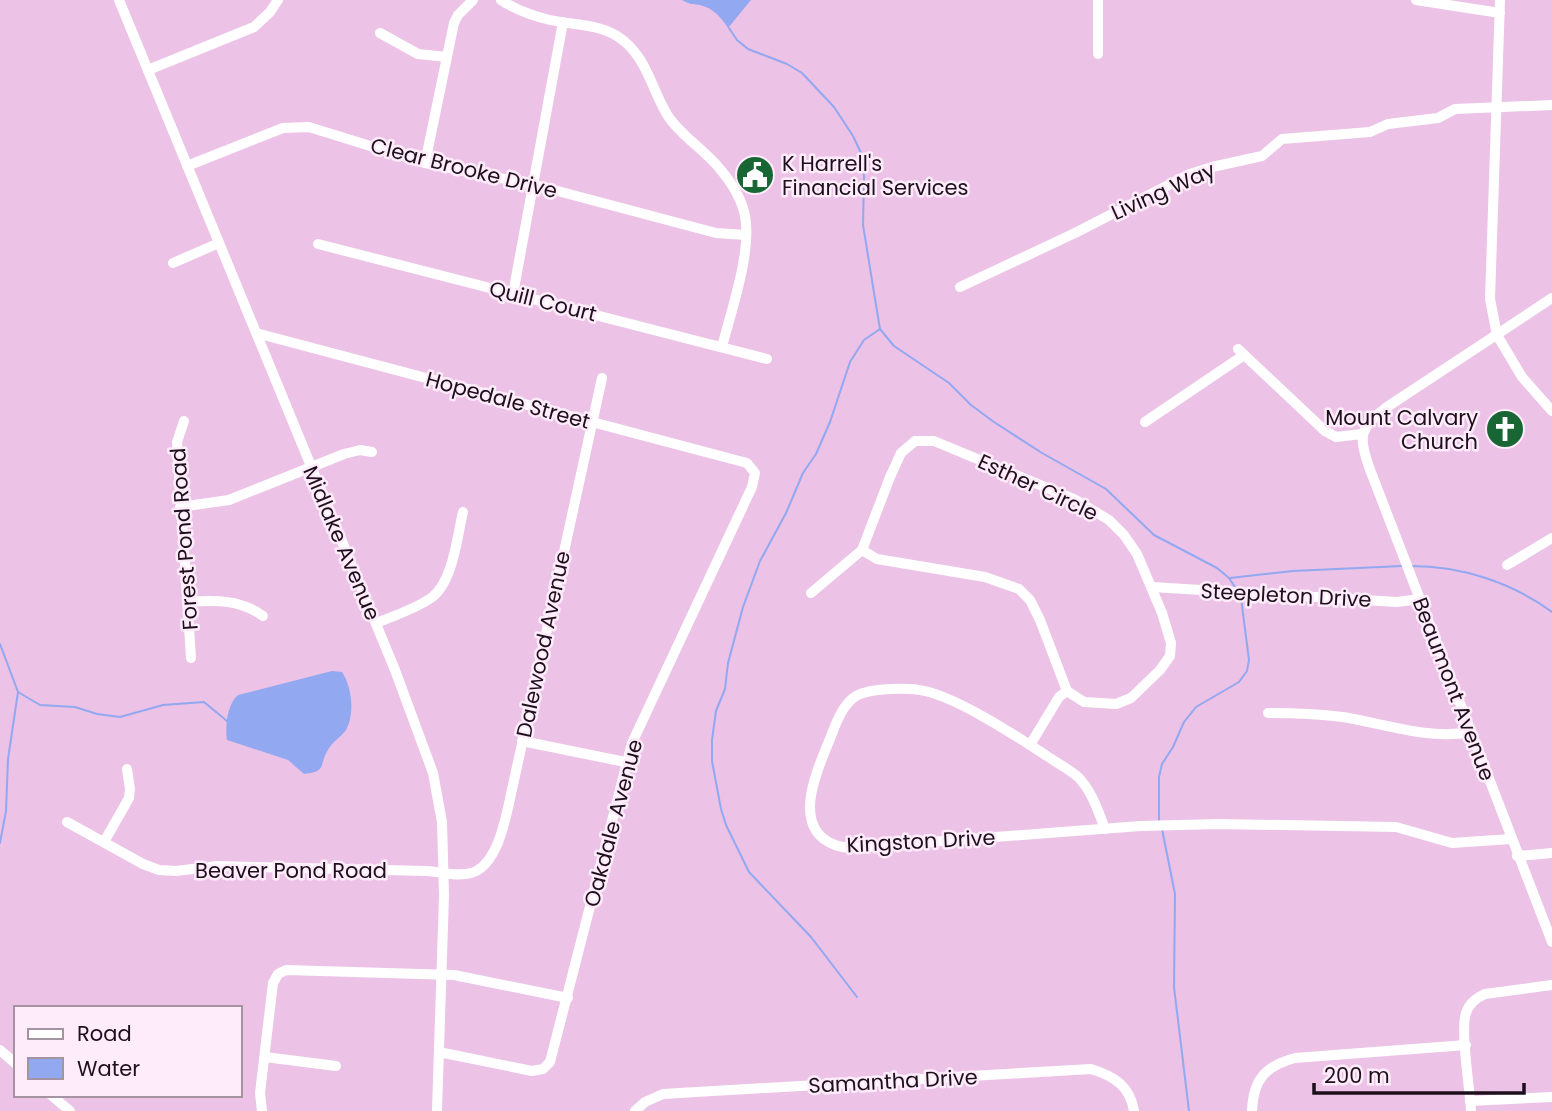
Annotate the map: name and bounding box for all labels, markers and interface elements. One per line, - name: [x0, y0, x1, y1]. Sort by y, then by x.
- street label: Clear Brooke Drive: [367, 131, 561, 205]
- place label: K Harrell's Financial Services: [782, 149, 969, 202]
- public building icon: K Harrell's Financial Services: [734, 154, 776, 196]
- street label: Living Way: [1106, 155, 1220, 227]
- street label: Quill Court: [486, 274, 600, 328]
- street label: Hopedale Street: [423, 364, 593, 436]
- place label: Mount Calvary Church: [1325, 403, 1478, 456]
- church icon: Mount Calvary Church: [1484, 408, 1526, 450]
- street label: Forest Pond Road: [163, 447, 205, 631]
- street label: Esther Circle: [973, 447, 1103, 527]
- street label: Midlake Avenue: [296, 461, 388, 625]
- street label: Dalewood Avenue: [509, 548, 577, 740]
- street label: Steepleton Drive: [1200, 576, 1372, 614]
- street label: Beaumont Avenue: [1406, 593, 1502, 785]
- street label: Oakdale Avenue: [577, 736, 649, 910]
- street label: Kingston Drive: [846, 823, 996, 859]
- street label: Beaver Pond Road: [195, 856, 387, 885]
- legend: [14, 1006, 242, 1097]
- text: Road: [77, 1019, 132, 1048]
- scale bar: [1314, 1052, 1524, 1096]
- text: Water: [77, 1054, 140, 1083]
- text: 200 m: [1324, 1061, 1390, 1090]
- street label: Samantha Drive: [808, 1062, 978, 1100]

